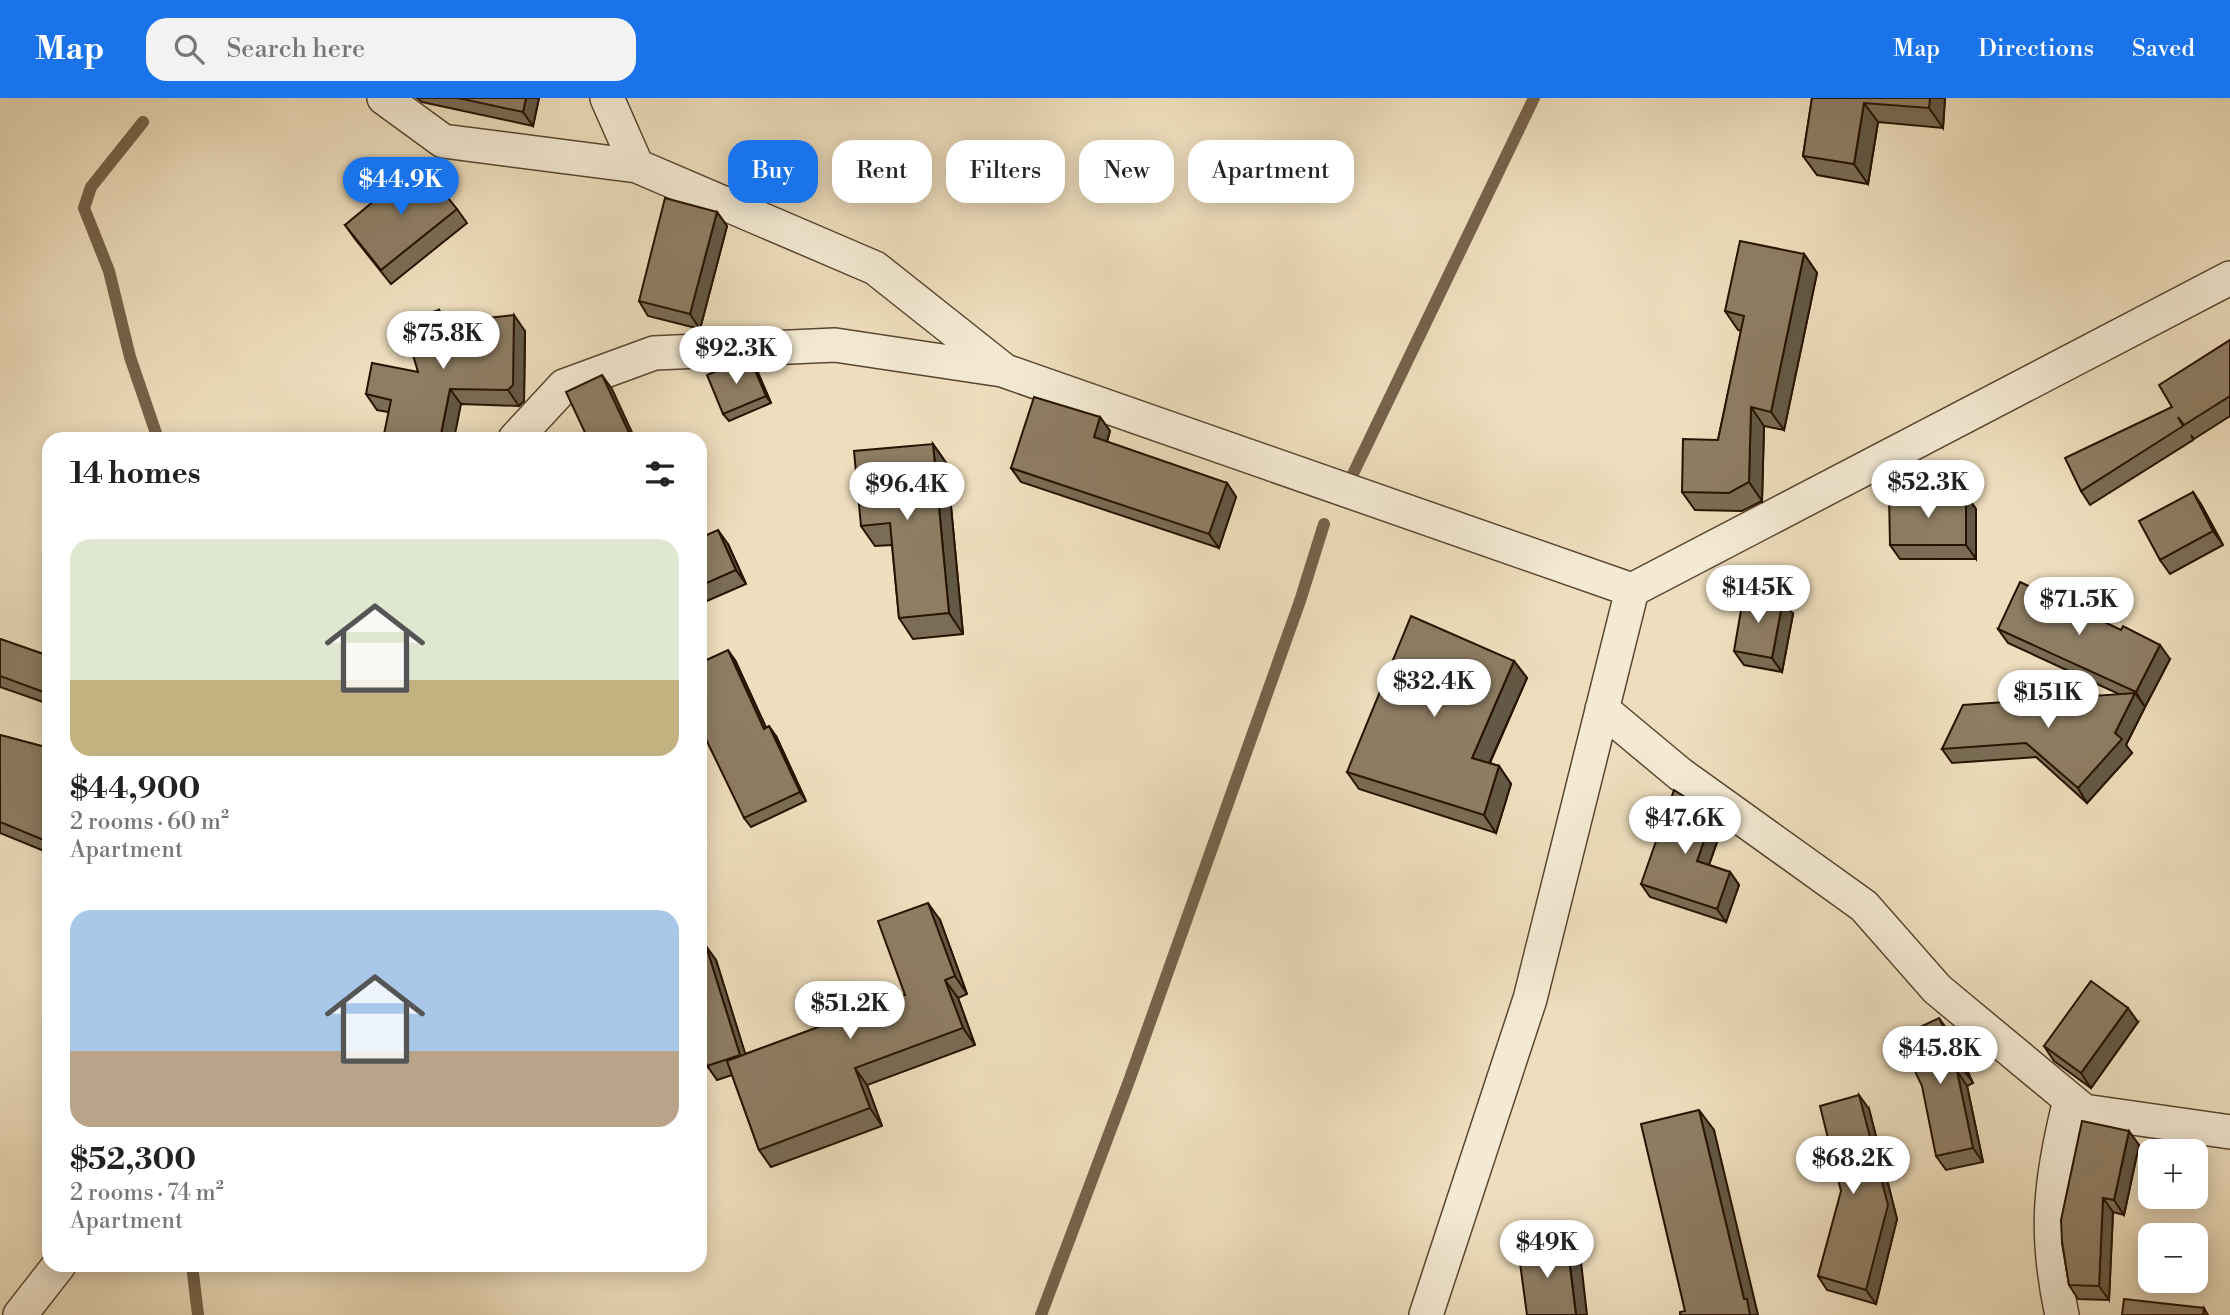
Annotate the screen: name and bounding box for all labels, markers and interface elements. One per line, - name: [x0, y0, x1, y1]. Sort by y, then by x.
- search box: [146, 18, 636, 81]
- text: Map: [35, 29, 104, 70]
- icon: search: [170, 30, 208, 68]
- text: Search here: [226, 33, 365, 65]
- text: Map: [1893, 34, 1940, 64]
- text: Directions: [1978, 34, 2094, 64]
- text: Saved: [2132, 34, 2195, 64]
- chip: Buy: [728, 140, 818, 203]
- chip: Rent: [832, 140, 932, 203]
- chip: Filters: [946, 140, 1065, 203]
- chip: New: [1079, 140, 1174, 203]
- chip: Apartment: [1188, 140, 1354, 203]
- pin: $44.9K: [344, 158, 458, 217]
- text: $44.9K: [359, 166, 443, 194]
- pin: $75.8K: [386, 312, 500, 371]
- text: $75.8K: [403, 320, 483, 348]
- pin: $92.3K: [679, 327, 793, 386]
- text: $92.3K: [695, 335, 777, 363]
- text: 14 homes: [70, 455, 201, 493]
- icon: filters: [641, 455, 679, 493]
- pin: $52.3K: [1871, 460, 1985, 520]
- pin: $96.4K: [850, 462, 964, 522]
- text: $52.3K: [1887, 469, 1969, 497]
- text: $96.4K: [865, 471, 949, 499]
- pin: $145K: [1709, 566, 1807, 625]
- text: $145K: [1722, 574, 1794, 602]
- pin: $71.5K: [2022, 578, 2136, 637]
- icon: home: [312, 585, 438, 711]
- text: $71.5K: [2040, 586, 2118, 614]
- pin: $32.4K: [1377, 660, 1491, 719]
- text: $32.4K: [1393, 668, 1475, 696]
- pin: $151K: [1999, 670, 2097, 730]
- text: $151K: [2014, 679, 2082, 707]
- text: $44,900: [70, 770, 200, 808]
- pin: $47.6K: [1628, 796, 1742, 856]
- text: $47.6K: [1645, 805, 1725, 833]
- text: 2 rooms · 60 m²: [70, 808, 229, 836]
- text: Apartment: [70, 836, 183, 864]
- icon: home: [312, 956, 438, 1082]
- pin: $51.2K: [793, 982, 907, 1041]
- text: $51.2K: [811, 990, 889, 1018]
- pin: $45.8K: [1883, 1026, 1997, 1086]
- text: $45.8K: [1899, 1035, 1981, 1063]
- pin: $68.2K: [1796, 1136, 1910, 1196]
- map controls: [2138, 1139, 2208, 1293]
- button: +: [2138, 1139, 2208, 1209]
- text: $52,300: [70, 1141, 196, 1179]
- text: $68.2K: [1812, 1145, 1894, 1173]
- text: 2 rooms · 74 m²: [70, 1179, 224, 1207]
- text: Apartment: [70, 1207, 183, 1235]
- pin: $49K: [1506, 1220, 1588, 1280]
- button: −: [2138, 1223, 2208, 1293]
- text: $49K: [1516, 1229, 1578, 1257]

